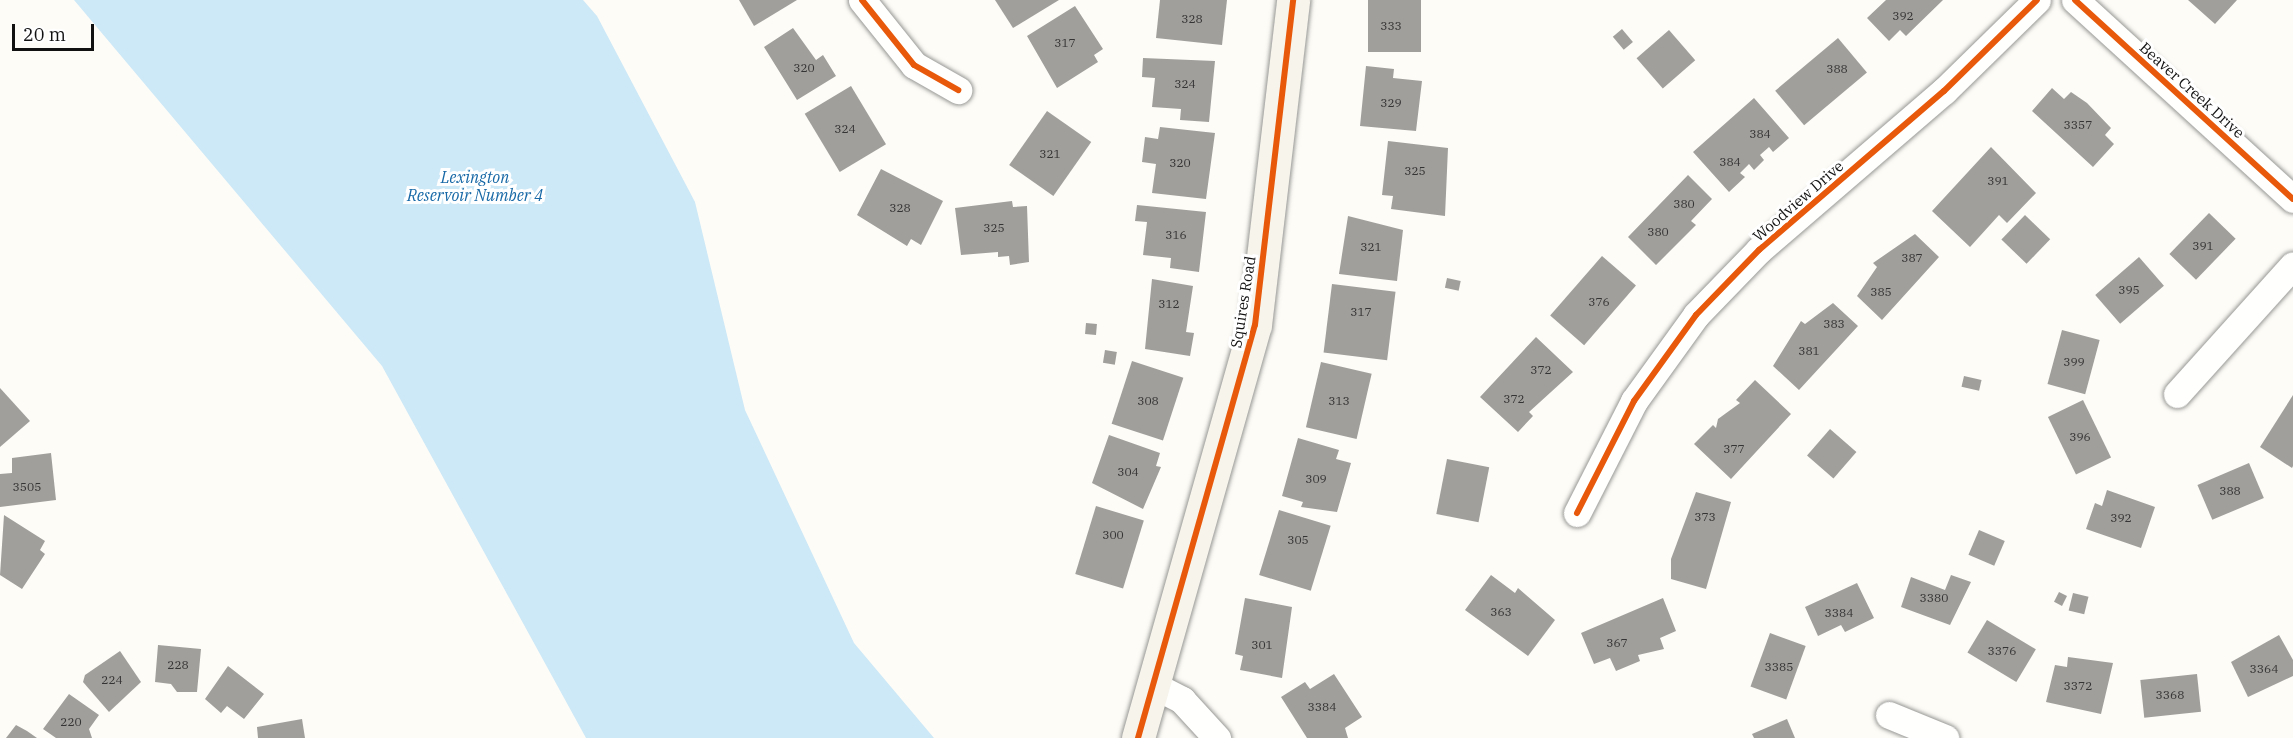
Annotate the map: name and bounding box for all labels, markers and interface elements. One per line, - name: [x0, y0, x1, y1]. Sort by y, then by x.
- house number: 392: [1892, 9, 1914, 23]
- scale bar: [15, 12, 98, 50]
- house number: 328: [1181, 12, 1203, 26]
- house number: 333: [1380, 19, 1402, 33]
- text: 20 m: [23, 23, 66, 46]
- house number: 317: [1054, 36, 1076, 50]
- street label: Beaver Creek Drive: [2136, 38, 2248, 142]
- house number: 320: [793, 61, 815, 75]
- house number: 388: [1826, 62, 1848, 76]
- house number: 324: [1174, 77, 1196, 91]
- house number: 329: [1380, 96, 1402, 110]
- house number: 3357: [2064, 118, 2092, 132]
- house number: 324: [834, 122, 856, 136]
- house number: 384: [1749, 127, 1771, 141]
- house number: 321: [1039, 147, 1061, 161]
- house number: 384: [1719, 155, 1741, 169]
- house number: 320: [1169, 156, 1191, 170]
- street label: Woodview Drive: [1749, 157, 1847, 245]
- house number: 325: [1404, 164, 1426, 178]
- water label: Lexington Reservoir Number 4: [407, 167, 543, 205]
- house number: 391: [1987, 174, 2009, 188]
- house number: 380: [1673, 197, 1695, 211]
- house number: 328: [889, 201, 911, 215]
- house number: 325: [983, 221, 1005, 235]
- house number: 380: [1647, 225, 1669, 239]
- house number: 316: [1165, 228, 1187, 242]
- house number: 391: [2192, 239, 2214, 253]
- house number: 321: [1360, 240, 1382, 254]
- house number: 387: [1901, 251, 1923, 265]
- street label: Squires Road: [1227, 255, 1259, 349]
- house number: 395: [2118, 283, 2140, 297]
- house number: 385: [1870, 285, 1892, 299]
- house number: 376: [1588, 295, 1610, 309]
- house number: 312: [1158, 297, 1180, 311]
- house number: 317: [1350, 305, 1372, 319]
- house number: 383: [1823, 317, 1845, 331]
- house number: 381: [1798, 344, 1820, 358]
- house number: 399: [2063, 355, 2085, 369]
- house number: 372: [1530, 363, 1552, 377]
- house number: 372: [1503, 392, 1525, 406]
- house number: 308: [1137, 394, 1159, 408]
- house number: 313: [1328, 394, 1350, 408]
- house number: 396: [2069, 430, 2091, 444]
- house number: 377: [1723, 442, 1745, 456]
- house number: 304: [1117, 465, 1139, 479]
- house number: 309: [1305, 472, 1327, 486]
- house number: 3505: [13, 480, 41, 494]
- house number: 388: [2219, 484, 2241, 498]
- house number: 373: [1694, 510, 1716, 524]
- house number: 392: [2110, 511, 2132, 525]
- house number: 300: [1102, 528, 1124, 542]
- house number: 305: [1287, 533, 1309, 547]
- house number: 3380: [1920, 591, 1948, 605]
- house number: 363: [1490, 605, 1512, 619]
- house number: 3384: [1825, 606, 1853, 620]
- house number: 367: [1606, 636, 1628, 650]
- house number: 301: [1251, 638, 1273, 652]
- house number: 3376: [1988, 644, 2016, 658]
- house number: 228: [167, 658, 189, 672]
- house number: 3385: [1765, 660, 1793, 674]
- house number: 3364: [2250, 662, 2278, 676]
- house number: 224: [101, 673, 123, 687]
- house number: 3372: [2064, 679, 2092, 693]
- house number: 3368: [2156, 688, 2184, 702]
- house number: 3384: [1308, 700, 1336, 714]
- house number: 220: [60, 715, 82, 729]

